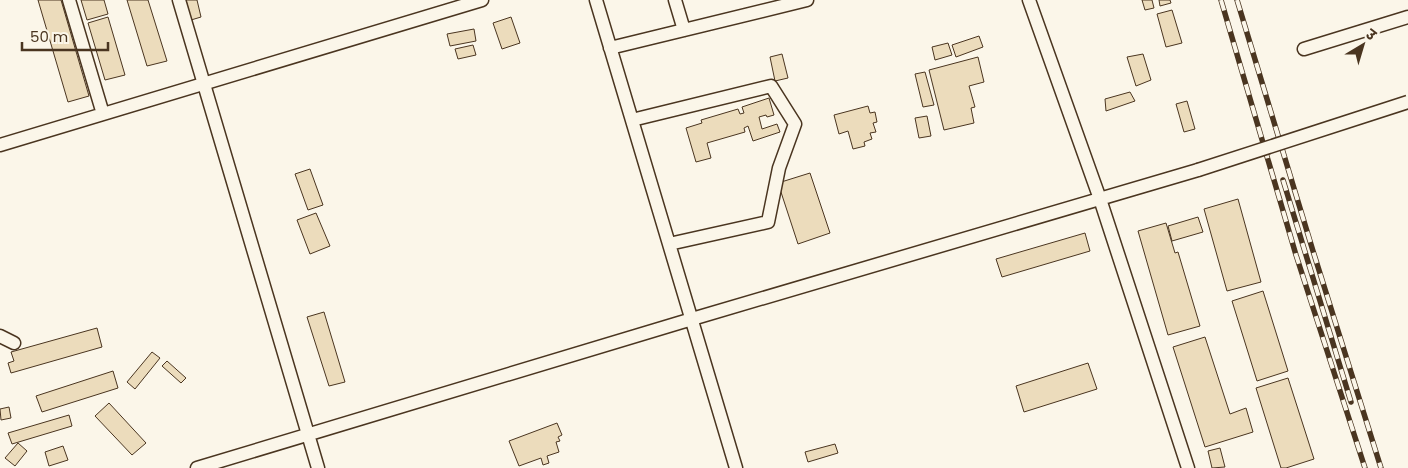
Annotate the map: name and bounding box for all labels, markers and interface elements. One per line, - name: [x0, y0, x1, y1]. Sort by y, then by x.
- scale bar: [22, 20, 109, 52]
- north arrow: [1338, 20, 1388, 70]
- text: उ: [1361, 24, 1381, 46]
- text: 50 m: [30, 26, 68, 47]

